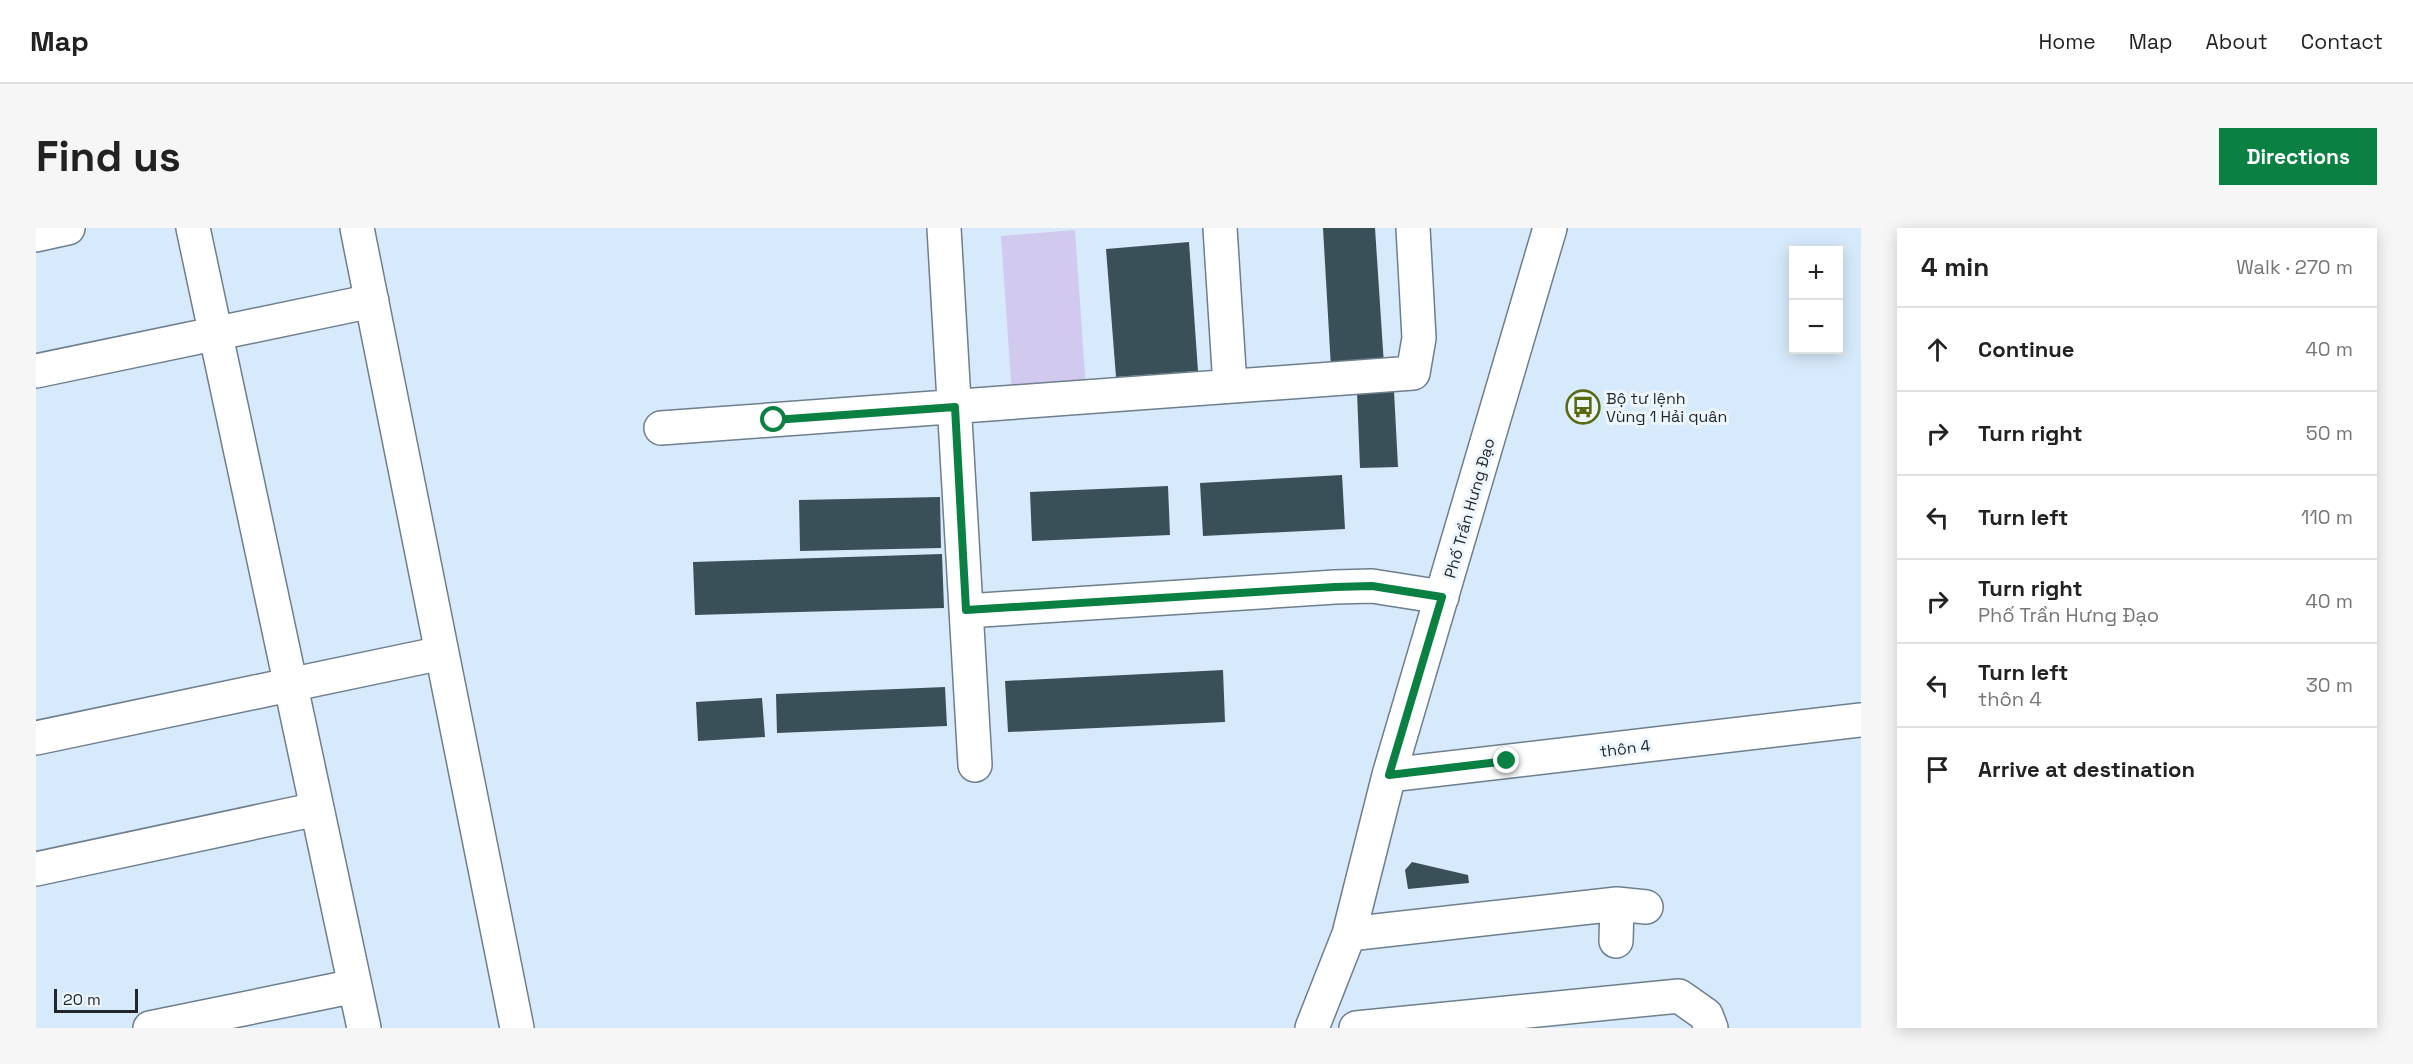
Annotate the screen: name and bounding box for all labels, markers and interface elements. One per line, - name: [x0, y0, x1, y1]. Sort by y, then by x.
- text: Map: [30, 23, 89, 59]
- text: Home: [2038, 28, 2096, 55]
- text: Map: [2129, 28, 2173, 55]
- text: About: [2206, 28, 2268, 55]
- text: Contact: [2301, 28, 2383, 55]
- button: Directions: [2219, 128, 2377, 185]
- text: Find us: [36, 130, 181, 183]
- map controls: [1789, 246, 1843, 354]
- button: +: [1789, 246, 1843, 300]
- text: 4 min: [1921, 250, 1989, 284]
- text: Walk · 270 m: [2236, 254, 2353, 280]
- button: −: [1789, 300, 1843, 354]
- icon: ahead: [1921, 333, 1954, 366]
- text: Continue: [1978, 335, 2074, 363]
- text: 40 m: [2305, 336, 2353, 362]
- place label: Bộ tư lệnh Vùng 1 Hải quân: [1606, 388, 1727, 427]
- bus stop icon: Bộ tư lệnh Vùng 1 Hải quân: [1565, 389, 1601, 425]
- route start: [760, 406, 786, 432]
- icon: right: [1921, 417, 1954, 450]
- text: Turn right: [1978, 419, 2083, 447]
- text: 50 m: [2306, 420, 2353, 446]
- street label: Phố Trần Hưng Đạo: [1439, 436, 1500, 581]
- icon: left: [1921, 501, 1954, 534]
- text: Turn left: [1978, 503, 2068, 531]
- text: 110 m: [2301, 504, 2353, 530]
- text: Turn right: [1978, 574, 2083, 602]
- icon: right: [1921, 585, 1954, 618]
- text: 40 m: [2305, 588, 2353, 614]
- text: Phố Trần Hưng Đạo: [1978, 602, 2159, 628]
- text: Turn left: [1978, 658, 2068, 686]
- icon: left: [1921, 669, 1954, 702]
- text: 30 m: [2306, 672, 2353, 698]
- text: thôn 4: [1978, 686, 2042, 712]
- street label: thôn 4: [1598, 735, 1652, 762]
- route end: [1493, 747, 1519, 773]
- icon: arrive: [1921, 753, 1954, 786]
- text: Arrive at destination: [1978, 755, 2195, 783]
- scale bar: [54, 986, 138, 1014]
- text: 20 m: [63, 989, 101, 1010]

